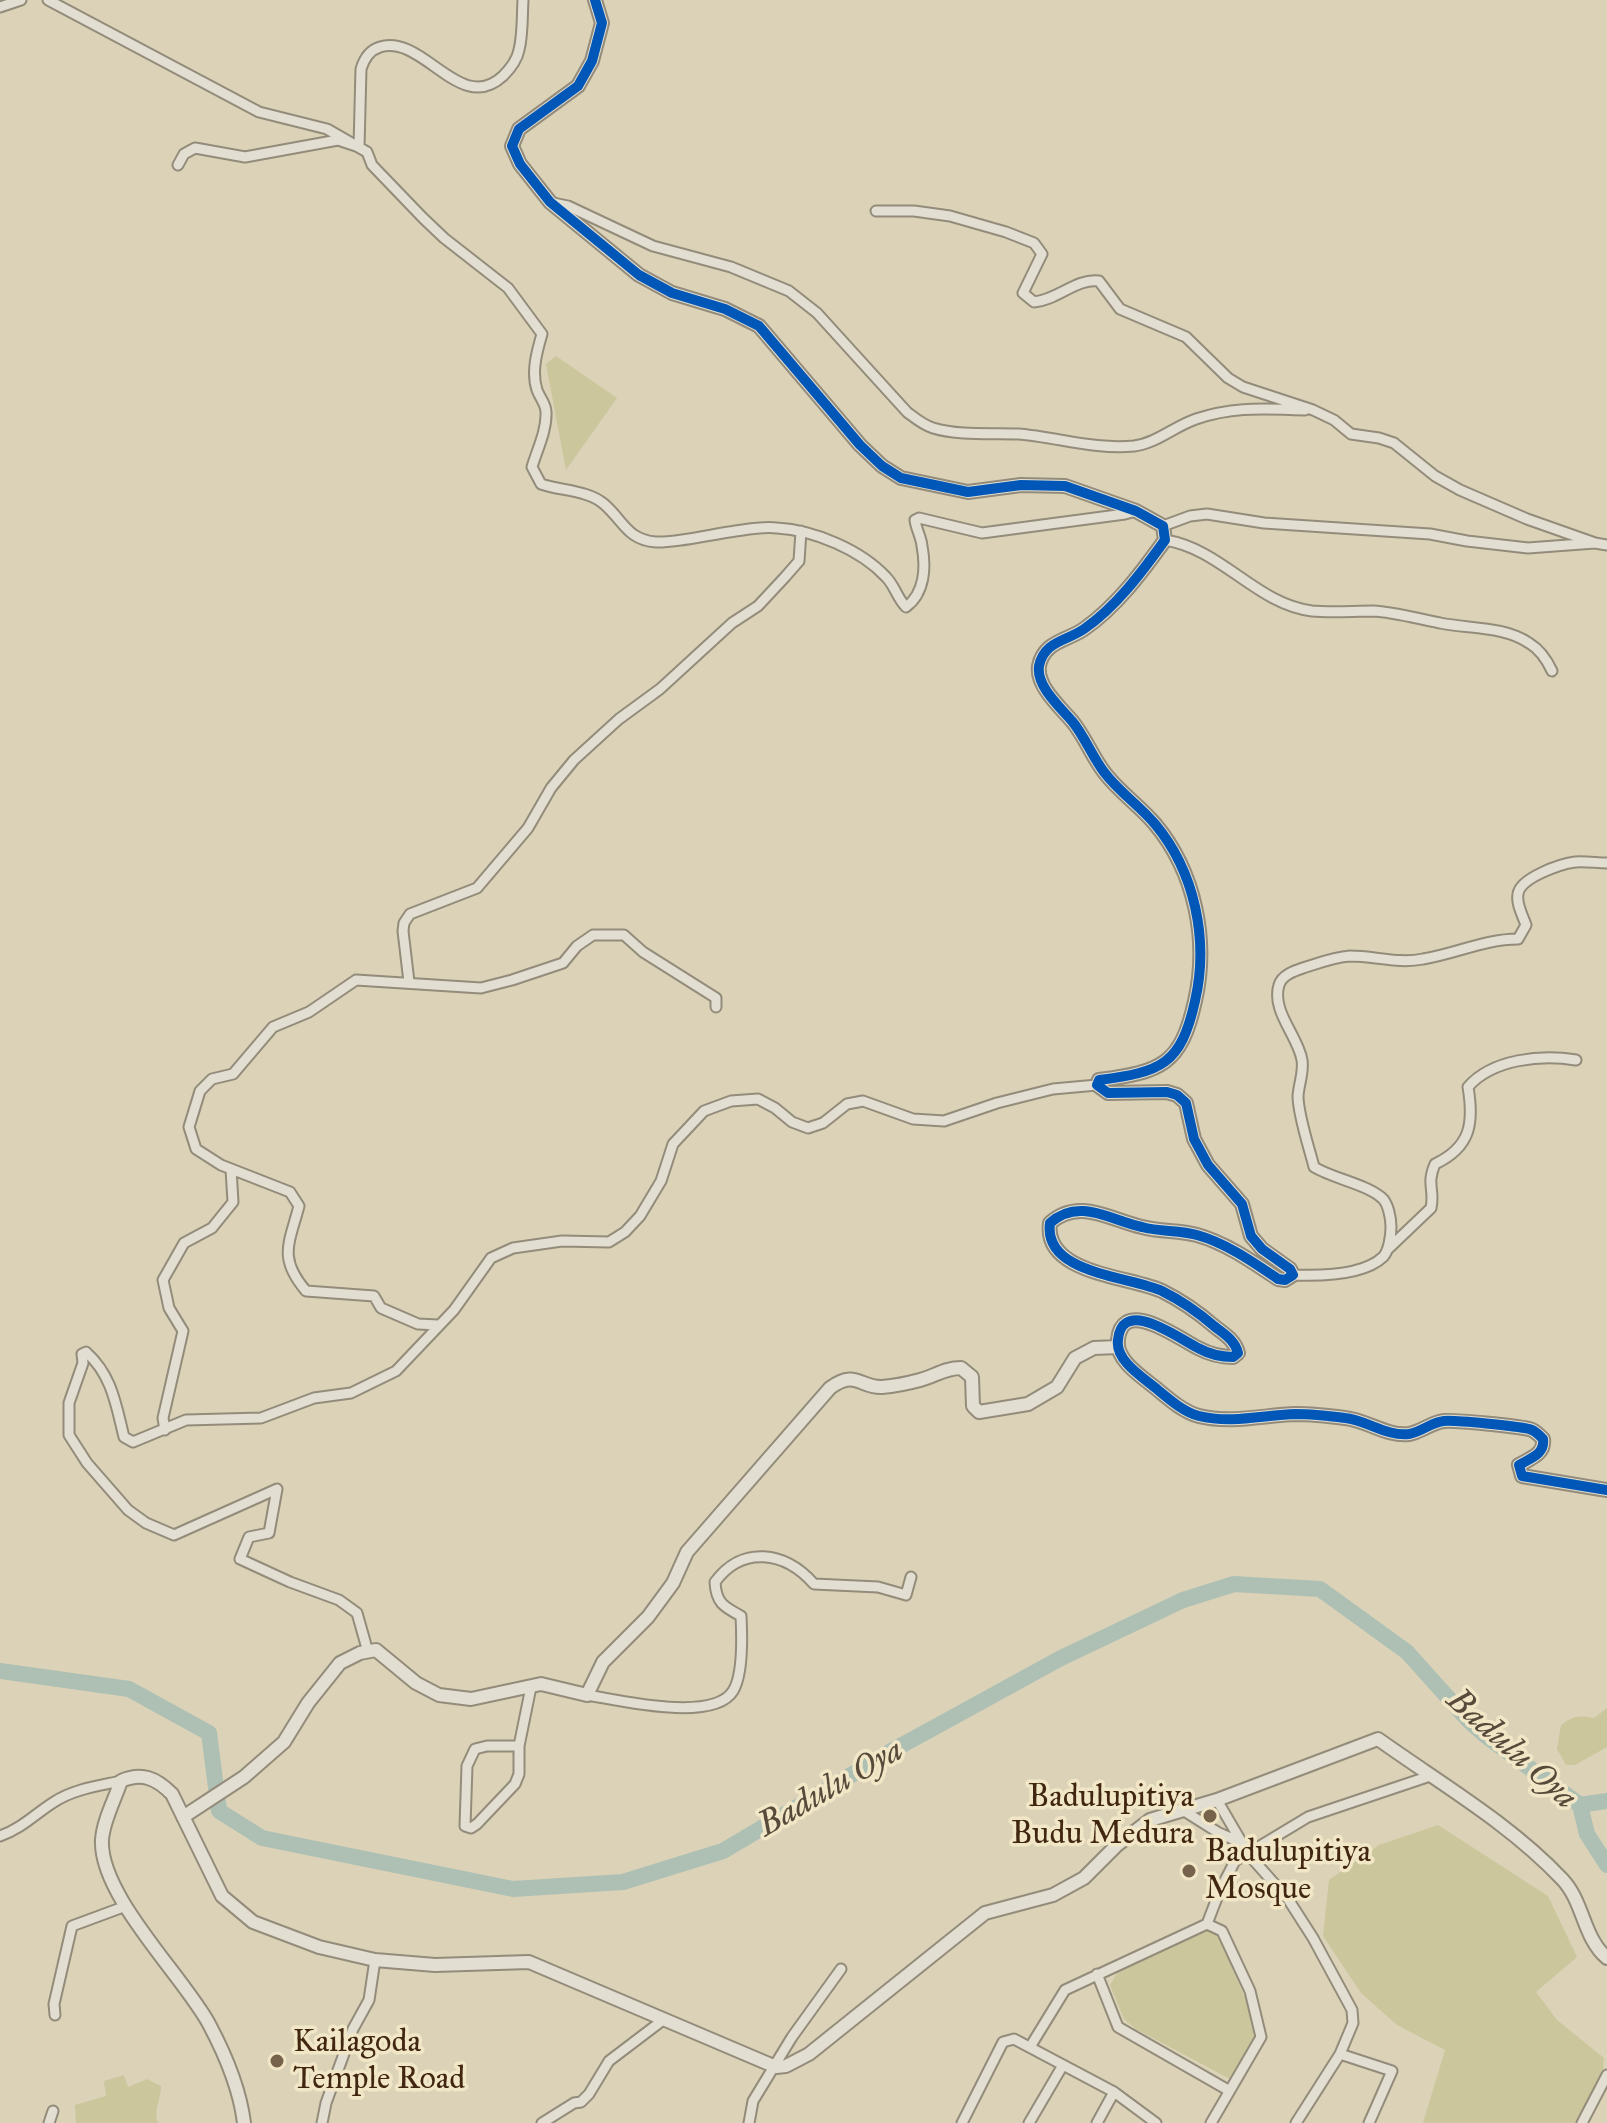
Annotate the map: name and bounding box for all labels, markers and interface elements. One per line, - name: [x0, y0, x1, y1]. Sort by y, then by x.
- water label: Badulu Oya: [1437, 1681, 1585, 1819]
- water label: Badulu Oya: [751, 1731, 911, 1847]
- place label: Badulupitiya Budu Medura: [1011, 1779, 1194, 1854]
- marker: Badulupitiya Budu Medura: [1201, 1807, 1219, 1825]
- place label: Badulupitiya Mosque: [1205, 1834, 1371, 1909]
- marker: Badulupitiya Mosque: [1180, 1862, 1198, 1880]
- place label: Kailagoda Temple Road: [293, 2024, 465, 2099]
- marker: Kailagoda Temple Road: [268, 2052, 286, 2070]

